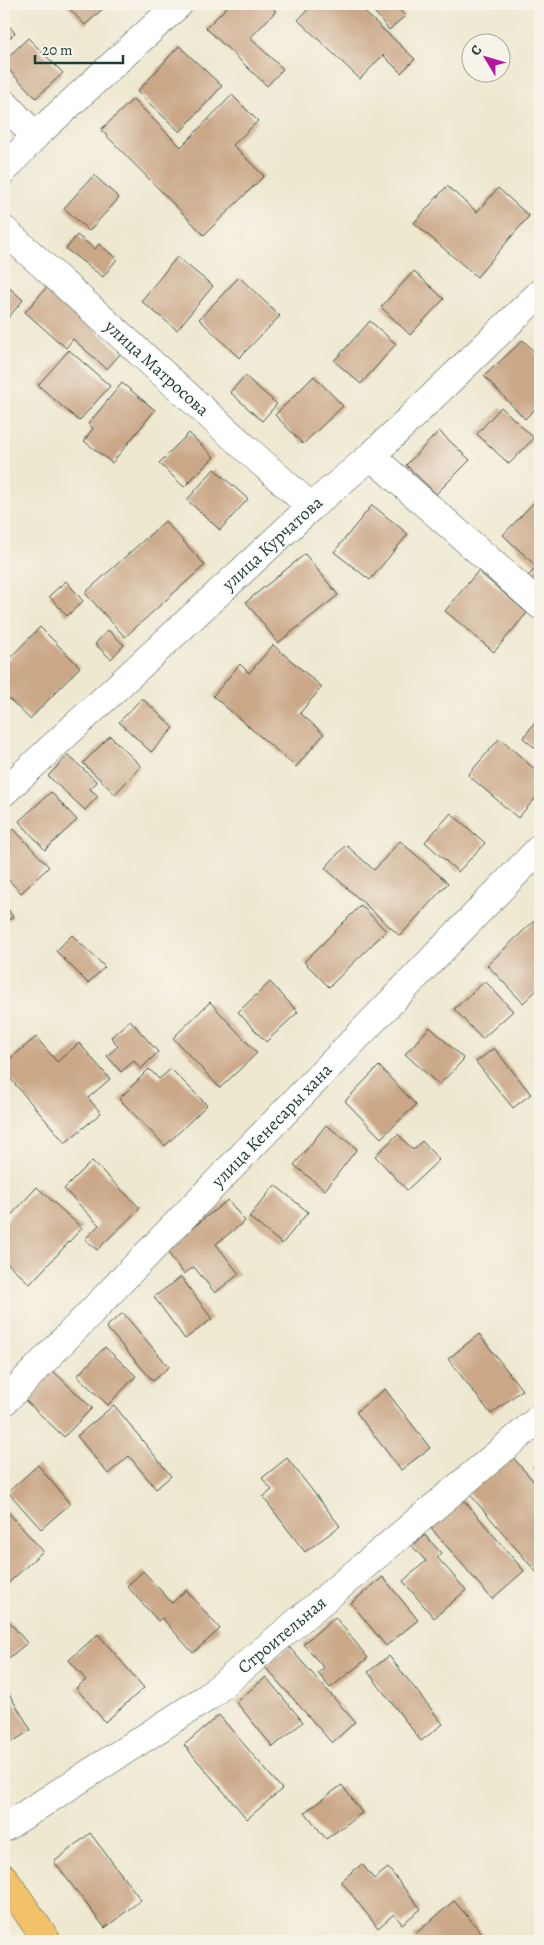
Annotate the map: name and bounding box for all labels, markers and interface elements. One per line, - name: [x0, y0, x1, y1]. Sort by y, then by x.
- scale bar: [35, 32, 122, 64]
- north arrow: [462, 32, 512, 82]
- text: 20 m: [42, 40, 73, 60]
- text: С: [466, 41, 487, 60]
- street label: улица Матросова: [99, 314, 215, 422]
- street label: улица Курчатова: [216, 490, 328, 596]
- street label: улица Кенесары хана: [205, 1058, 338, 1193]
- street label: Строительная: [232, 1591, 331, 1679]

